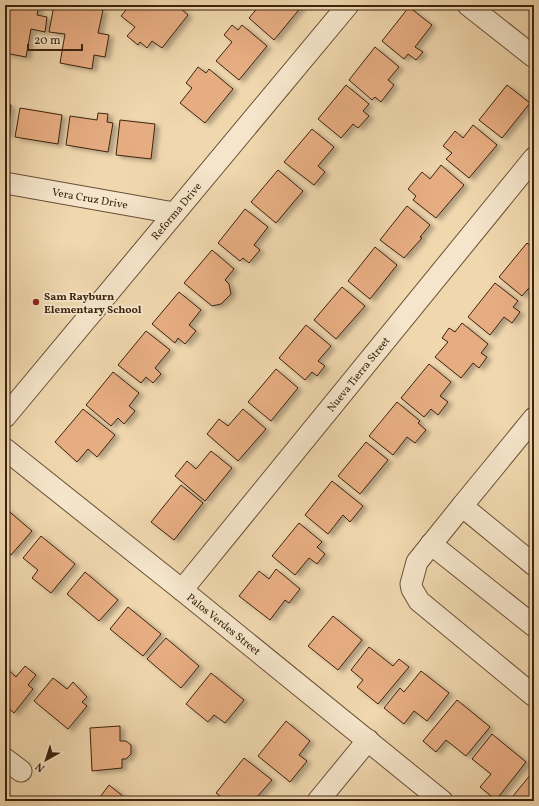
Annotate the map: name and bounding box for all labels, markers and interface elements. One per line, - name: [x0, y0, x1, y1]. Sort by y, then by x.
- scale bar: [28, 26, 82, 52]
- text: 20 m: [34, 33, 61, 49]
- street label: Reforma Drive: [149, 180, 206, 244]
- street label: Vera Cruz Drive: [51, 185, 129, 214]
- place label: Sam Rayburn Elementary School: [44, 290, 142, 318]
- marker: Sam Rayburn Elementary School: [31, 297, 41, 307]
- street label: Nueva Tierra Street: [324, 334, 394, 416]
- street label: Palos Verdes Street: [183, 591, 263, 660]
- north arrow: [26, 740, 66, 780]
- text: N: [33, 758, 48, 775]

